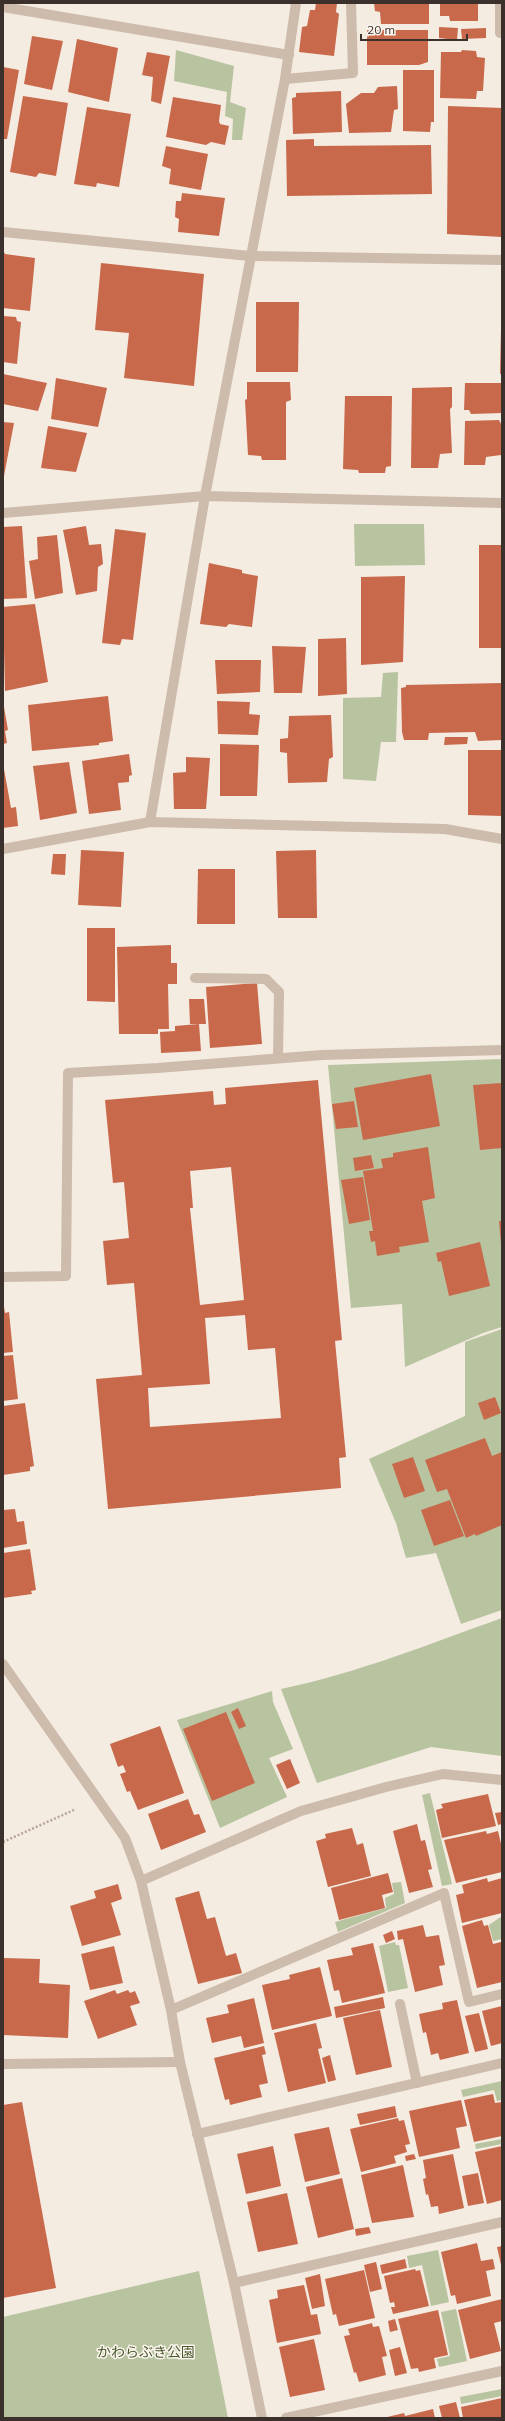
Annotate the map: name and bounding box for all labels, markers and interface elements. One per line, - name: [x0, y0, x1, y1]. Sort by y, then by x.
- scale bar: [361, 16, 467, 42]
- text: 20 m: [367, 22, 395, 37]
- park label: かわらぶき公園: [97, 2343, 195, 2361]

